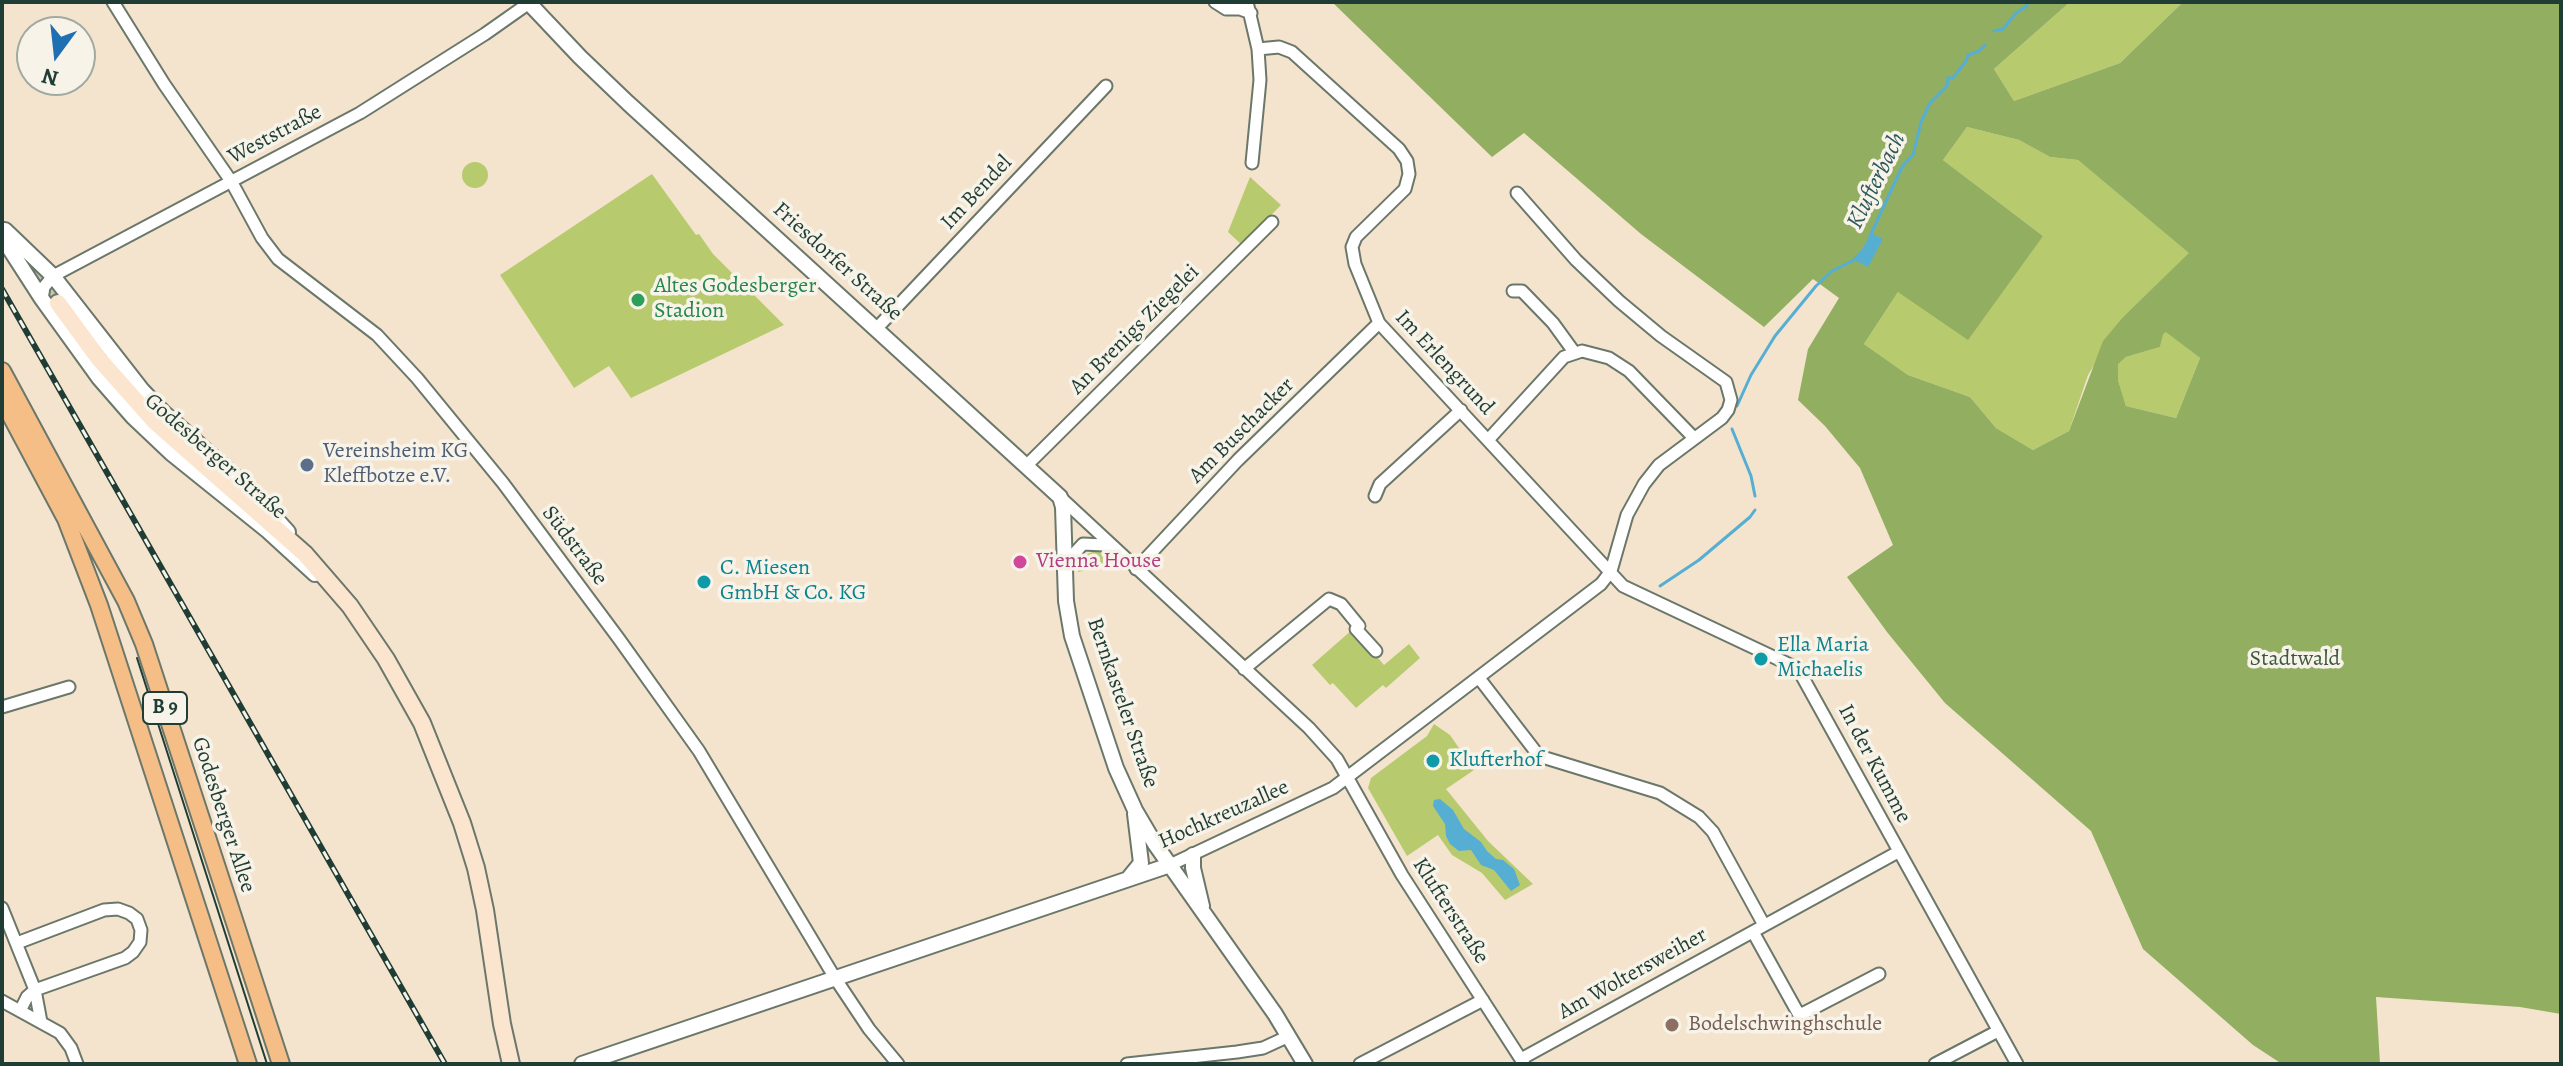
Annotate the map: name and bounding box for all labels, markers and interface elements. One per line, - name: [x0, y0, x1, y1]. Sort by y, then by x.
- north arrow: [16, 16, 96, 96]
- text: N: [39, 61, 62, 94]
- street label: Weststraße: [224, 99, 326, 171]
- water label: Klufterbach: [1841, 128, 1913, 234]
- street label: Im Bendel: [936, 150, 1018, 236]
- street label: Friesdorfer Straße: [767, 197, 907, 327]
- street label: An Brenigs Ziegelei: [1065, 260, 1205, 400]
- place label: Altes Godesberger Stadion: [654, 274, 817, 326]
- marker: Altes Godesberger Stadion: [629, 291, 647, 309]
- street label: Im Erlengrund: [1389, 305, 1499, 421]
- street label: Am Buschacker: [1184, 373, 1300, 489]
- street label: Godesberger Straße: [139, 388, 291, 526]
- place label: Vereinsheim KG Kleffbotze e.V.: [323, 439, 468, 490]
- marker: Vereinsheim KG Kleffbotze e.V.: [298, 456, 316, 474]
- street label: Südstraße: [536, 501, 612, 591]
- place label: Vienna House: [1036, 549, 1161, 575]
- marker: Vienna House: [1011, 553, 1029, 571]
- place label: C. Miesen GmbH & Co. KG: [720, 556, 867, 608]
- marker: C. Miesen GmbH & Co. KG: [695, 573, 713, 591]
- street label: Bernkasteler Straße: [1081, 614, 1163, 792]
- place label: Ella Maria Michaelis: [1777, 633, 1869, 684]
- park label: Stadtwald: [2250, 647, 2340, 673]
- marker: Ella Maria Michaelis: [1752, 650, 1770, 668]
- road number: B 9: [143, 692, 187, 724]
- street label: In der Kumme: [1832, 700, 1916, 828]
- street label: Godesberger Allee: [185, 734, 261, 896]
- place label: Klufterhof: [1449, 748, 1543, 774]
- marker: Klufterhof: [1424, 752, 1442, 770]
- street label: Hochkreuzallee: [1155, 774, 1293, 856]
- street label: Klufterstraße: [1406, 853, 1494, 969]
- street label: Am Woltersweiher: [1554, 922, 1712, 1026]
- place label: Bodelschwinghschule: [1688, 1012, 1882, 1038]
- marker: Bodelschwinghschule: [1663, 1016, 1681, 1034]

